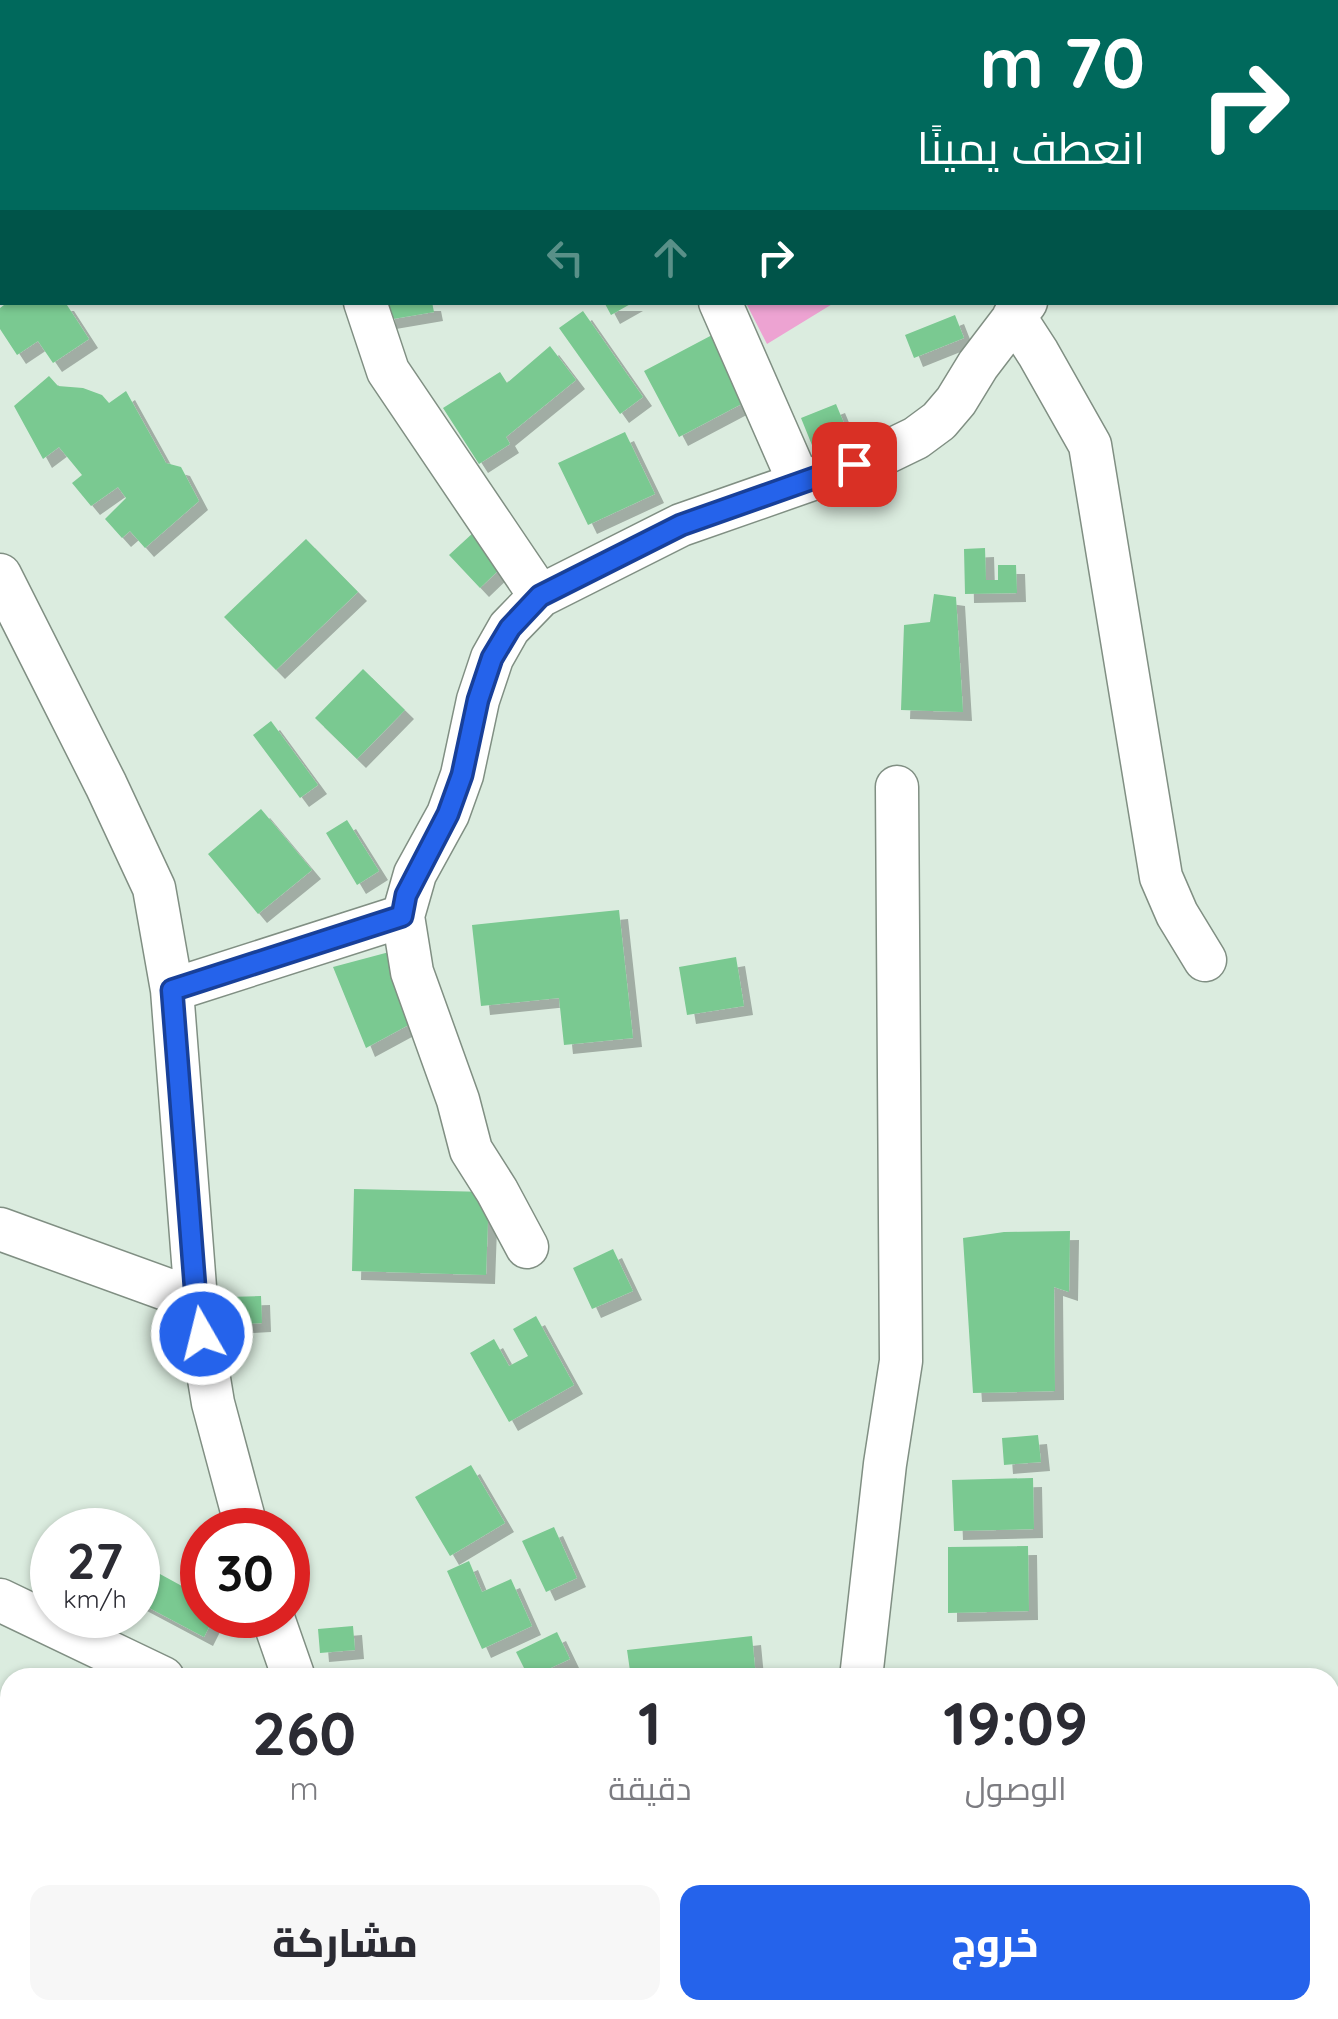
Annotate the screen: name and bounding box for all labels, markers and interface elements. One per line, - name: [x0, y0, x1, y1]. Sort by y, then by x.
- text: 70 m: [979, 18, 1145, 106]
- icon: right: [1180, 40, 1310, 170]
- text: انعطف يمينًا: [917, 119, 1145, 175]
- icon: left: [538, 230, 593, 285]
- icon: ahead: [643, 230, 698, 285]
- icon: right: [748, 230, 803, 285]
- pin: [812, 422, 897, 507]
- icon: arrive: [827, 437, 882, 492]
- position arrow: [150, 1282, 254, 1386]
- speed limit sign: 30: [180, 1508, 310, 1638]
- text: 27: [67, 1529, 123, 1592]
- text: km/h: [63, 1583, 127, 1614]
- text: 1: [638, 1685, 661, 1760]
- text: 19:09: [943, 1685, 1088, 1760]
- text: 260: [252, 1695, 356, 1770]
- text: m: [289, 1768, 319, 1808]
- text: دقيقة: [608, 1768, 691, 1808]
- text: الوصول: [965, 1768, 1067, 1808]
- button: مشاركة: [30, 1885, 660, 2000]
- button: خروج: [680, 1885, 1310, 2000]

